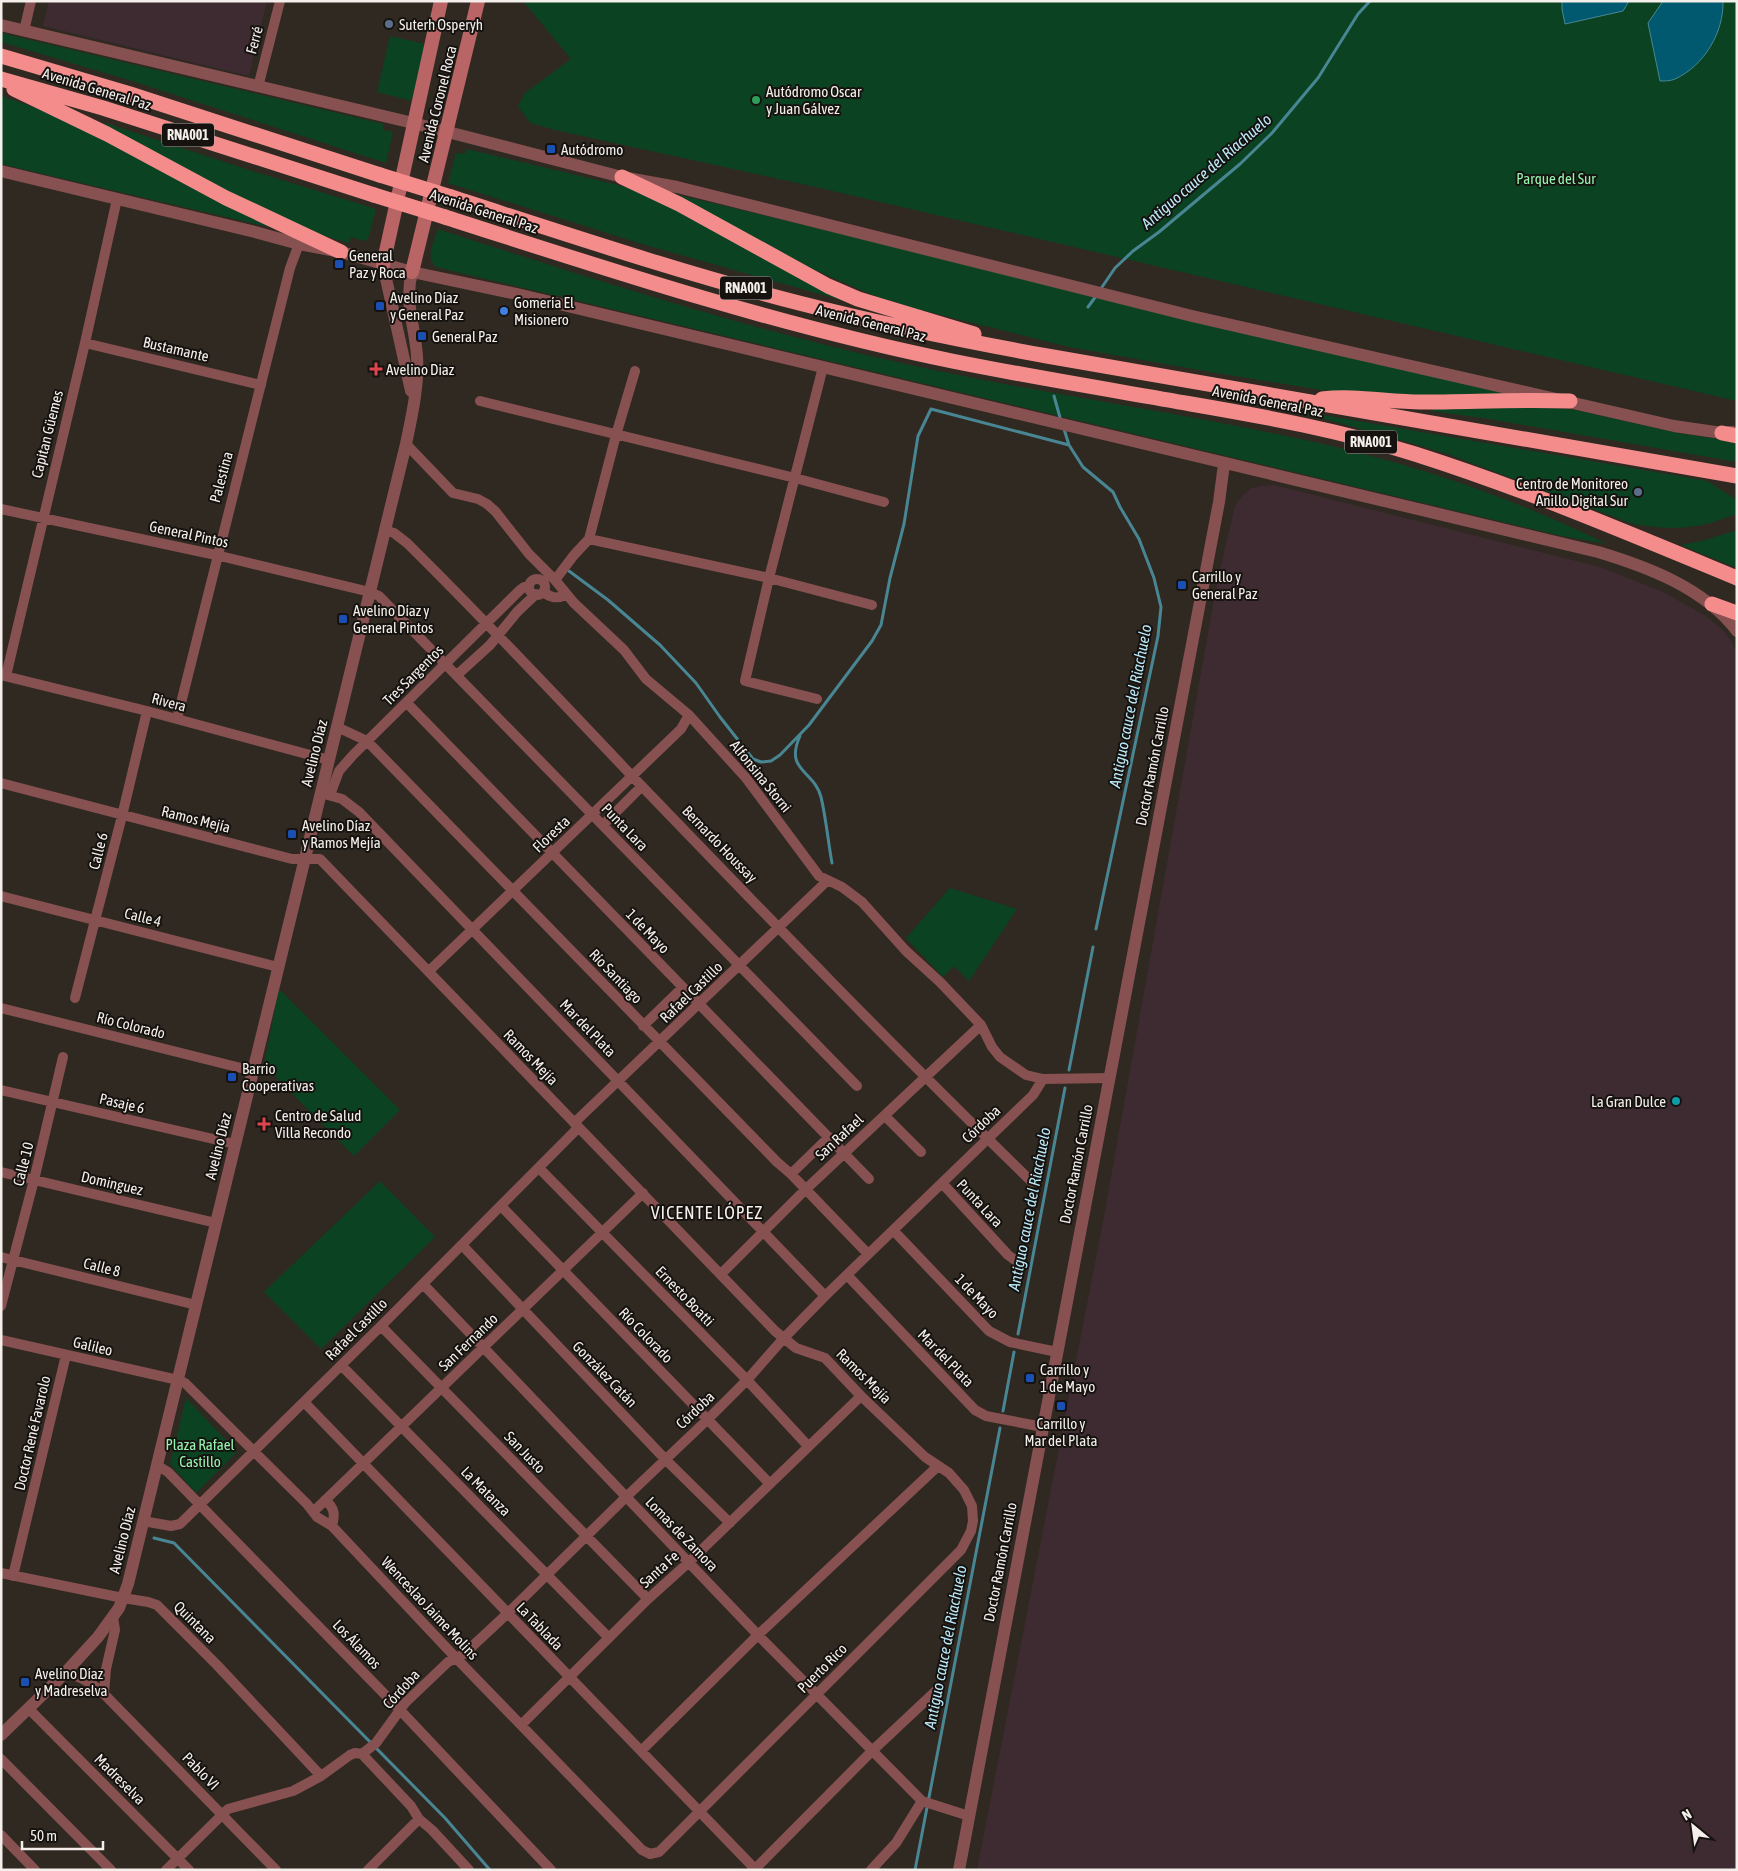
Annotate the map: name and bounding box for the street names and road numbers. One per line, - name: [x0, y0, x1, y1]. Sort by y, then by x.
- street label: Ferré: [242, 24, 266, 56]
- street label: Avenida Coronel Roca: [414, 44, 460, 164]
- street label: Avenida General Paz: [41, 64, 154, 114]
- road number: RNA001: [162, 124, 214, 146]
- street label: Avenida General Paz: [428, 186, 541, 237]
- road number: RNA001: [720, 276, 772, 300]
- street label: Avenida General Paz: [814, 301, 928, 345]
- street label: Bustamante: [141, 333, 211, 365]
- street label: Avenida General Paz: [1211, 382, 1325, 420]
- street label: Capitan Güemes: [28, 388, 66, 480]
- road number: RNA001: [1345, 431, 1397, 454]
- street label: Palestina: [206, 450, 236, 504]
- street label: General Pintos: [148, 517, 230, 551]
- street label: Tres Sargentos: [379, 641, 447, 709]
- street label: Rivera: [150, 689, 188, 715]
- street label: Doctor Ramón Carrillo: [1132, 705, 1172, 827]
- street label: Avelino Díaz: [297, 717, 331, 788]
- street label: Alfonsina Storni: [727, 737, 795, 815]
- street label: Punta Lara: [598, 800, 652, 854]
- street label: Ramos Mejía: [160, 802, 232, 836]
- street label: Bernardo Houssay: [679, 802, 761, 886]
- street label: Floresta: [529, 812, 573, 856]
- street label: Calle 6: [85, 831, 111, 871]
- street label: Calle 4: [123, 904, 163, 930]
- street label: 1 de Mayo: [623, 905, 673, 957]
- street label: Río Santiago: [586, 945, 646, 1007]
- street label: Rafael Castillo: [656, 958, 726, 1026]
- street label: Mar del Plata: [557, 996, 620, 1060]
- street label: Río Colorado: [95, 1008, 167, 1042]
- street label: Ramos Mejía: [500, 1026, 562, 1088]
- street label: Pasaje 6: [98, 1090, 146, 1116]
- street label: Córdoba: [958, 1102, 1004, 1146]
- street label: Doctor Ramón Carrillo: [1056, 1103, 1096, 1225]
- street label: Avelino Díaz: [201, 1110, 235, 1181]
- street label: San Rafael: [812, 1111, 866, 1163]
- street label: Calle 10: [9, 1140, 37, 1188]
- street label: Dominguez: [79, 1168, 145, 1198]
- street label: Punta Lara: [954, 1176, 1006, 1230]
- street label: Calle 8: [82, 1254, 122, 1280]
- street label: Ernesto Boatti: [652, 1263, 718, 1329]
- street label: 1 de Mayo: [952, 1270, 1002, 1322]
- street label: Rafael Castillo: [322, 1295, 390, 1363]
- street label: Río Colorado: [616, 1304, 676, 1366]
- street label: San Fernando: [435, 1310, 501, 1374]
- street label: Mar del Plata: [915, 1326, 978, 1390]
- street label: Galileo: [72, 1333, 114, 1359]
- street label: González Catán: [569, 1338, 641, 1410]
- street label: Ramos Mejía: [833, 1345, 895, 1407]
- street label: Doctor René Favarolo: [11, 1374, 53, 1492]
- street label: Córdoba: [672, 1388, 718, 1432]
- street label: San Justo: [501, 1428, 549, 1476]
- street label: La Matanza: [458, 1463, 514, 1519]
- street label: Lomas de Zamora: [642, 1493, 722, 1575]
- street label: Doctor Ramón Carrillo: [980, 1501, 1020, 1623]
- street label: Avelino Díaz: [105, 1504, 139, 1575]
- street label: Santa Fe: [636, 1547, 682, 1591]
- street label: Wenceslao Jaime Molins: [378, 1553, 482, 1663]
- street label: Quintana: [171, 1598, 220, 1647]
- street label: La Tablada: [513, 1599, 567, 1653]
- street label: Los Álamos: [329, 1616, 385, 1672]
- street label: Puerto Rico: [794, 1640, 850, 1696]
- street label: Córdoba: [379, 1666, 423, 1712]
- street label: Pablo VI: [179, 1749, 223, 1793]
- street label: Madreselva: [91, 1750, 149, 1808]

